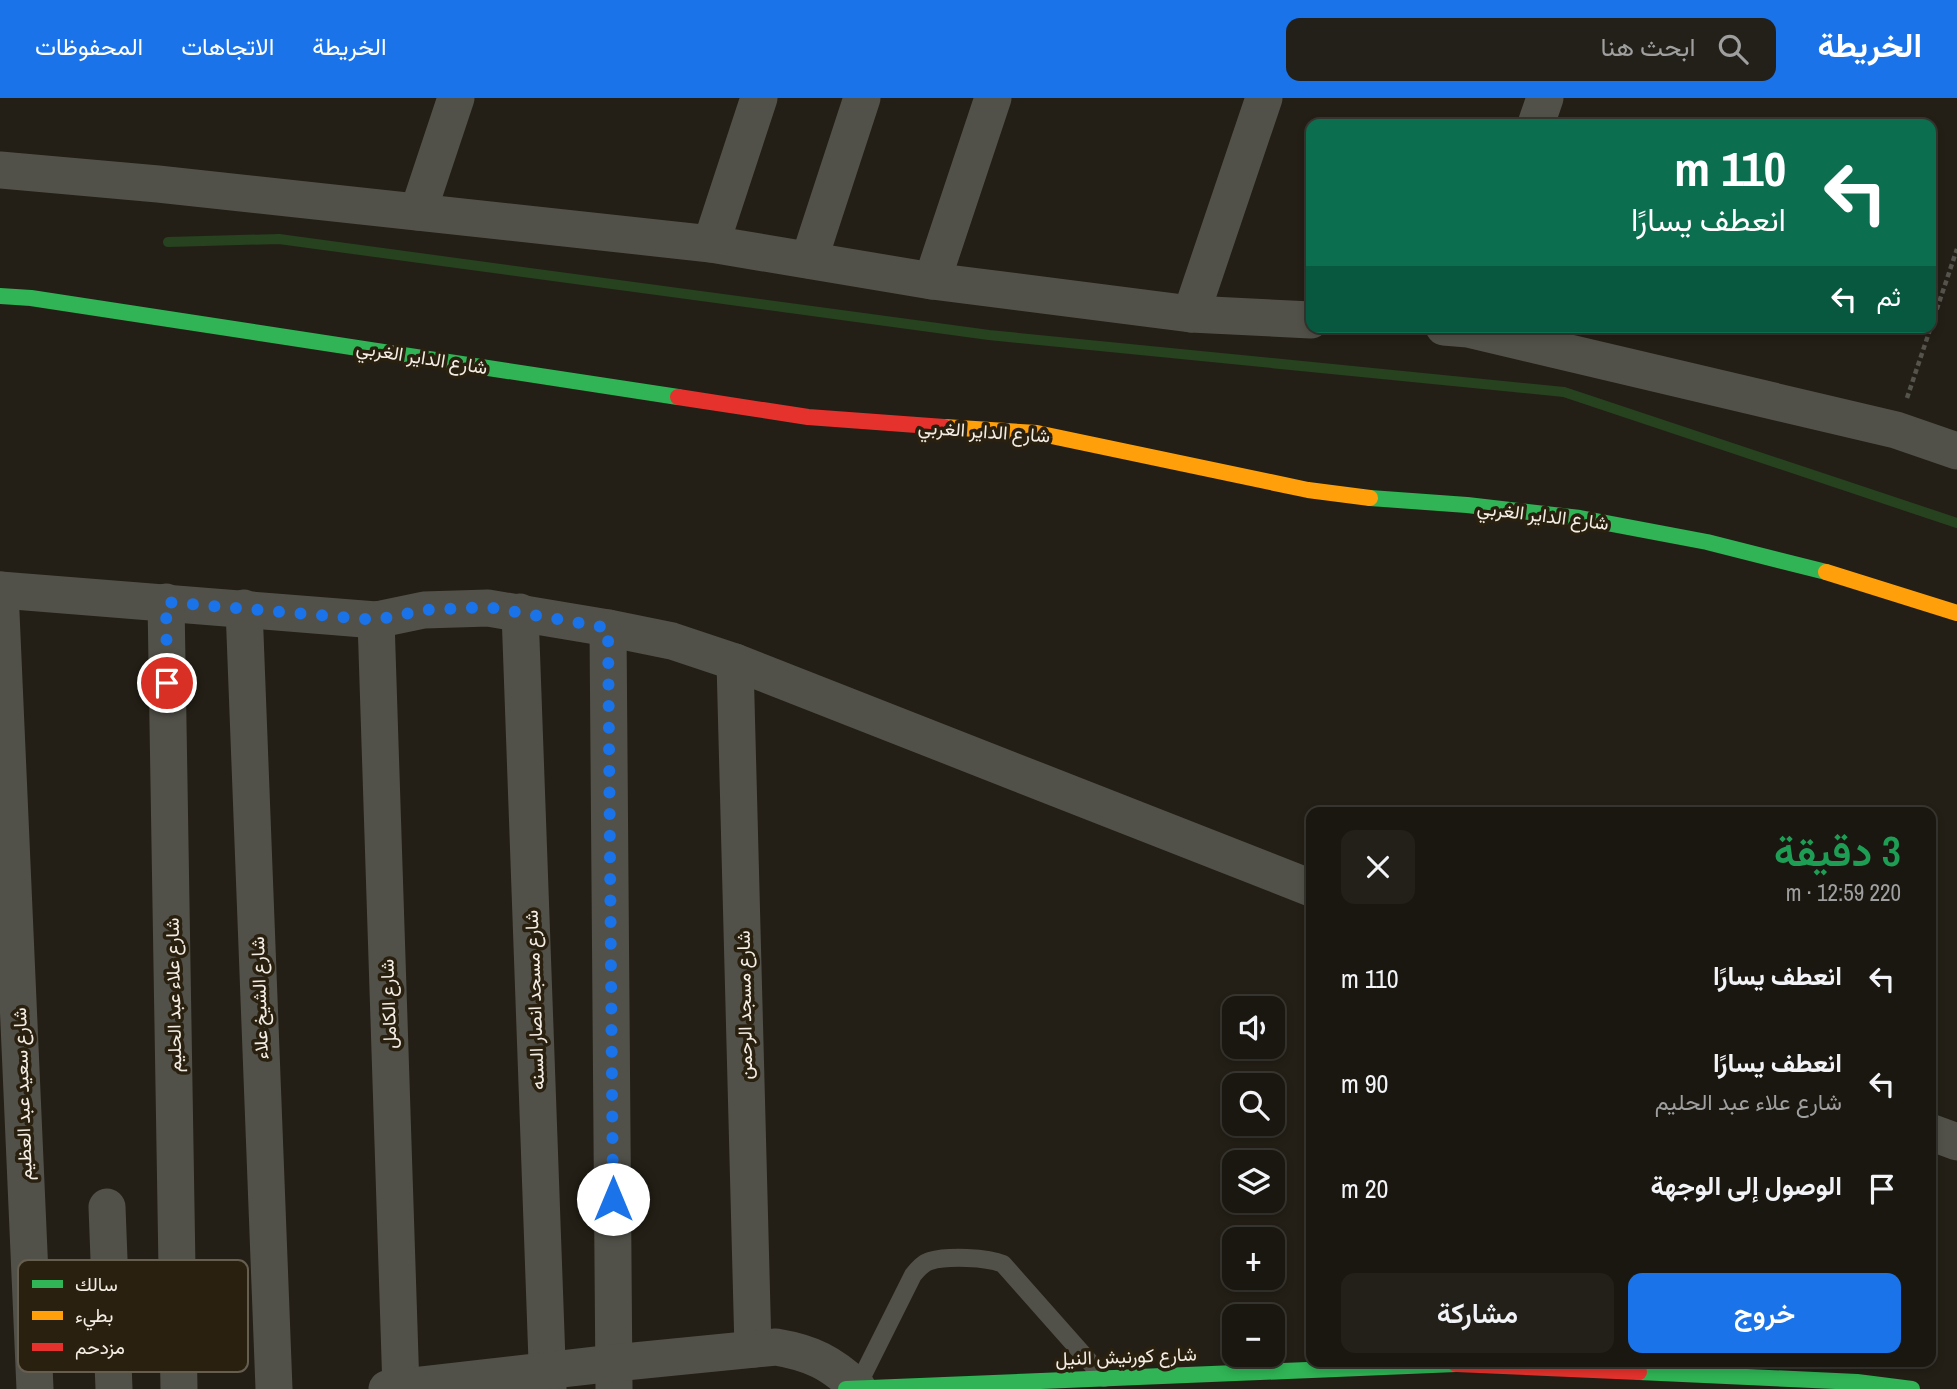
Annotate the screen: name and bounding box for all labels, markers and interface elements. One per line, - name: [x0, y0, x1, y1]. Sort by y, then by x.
- search box: [1286, 18, 1776, 81]
- text: الخريطة: [1818, 23, 1922, 67]
- text: ابحث هنا: [1600, 29, 1696, 64]
- text: المحفوظات: [35, 30, 143, 62]
- text: الاتجاهات: [181, 30, 274, 62]
- text: الخريطة: [312, 30, 387, 62]
- icon: search: [1714, 30, 1752, 68]
- text: 110 m: [1674, 135, 1786, 201]
- icon: left: [1810, 147, 1901, 238]
- text: انعطف يسارًا: [1631, 198, 1786, 241]
- text: ثم: [1877, 279, 1901, 314]
- icon: left: [1825, 280, 1863, 318]
- street label: شارع الداير الغربي: [354, 334, 489, 383]
- street label: شارع الداير الغربي: [917, 413, 1051, 452]
- street label: شارع الداير الغربي: [1475, 494, 1610, 539]
- pin: [137, 653, 197, 713]
- icon: arrive: [148, 664, 186, 702]
- text: 3 دقيقة: [1774, 823, 1901, 879]
- button: close: [1341, 830, 1415, 904]
- text: 220 m · 12:59: [1786, 877, 1901, 908]
- street label: شارع مسجد انصار السنه: [518, 909, 550, 1091]
- street label: شارع علاء عبد الحليم: [159, 917, 187, 1073]
- street label: شارع مسجد الرحمن: [730, 930, 758, 1080]
- street label: شارع الشيخ علاء: [244, 936, 275, 1060]
- text: انعطف يسارًا: [1713, 958, 1842, 993]
- street label: شارع الكامل: [373, 959, 403, 1049]
- icon: left: [1863, 960, 1901, 998]
- text: 110 m: [1341, 961, 1399, 996]
- map controls: [1222, 996, 1285, 1367]
- button: sound: [1222, 996, 1285, 1059]
- street label: شارع سعيد عبد العظيم: [6, 1007, 38, 1181]
- text: انعطف يسارًا: [1713, 1045, 1842, 1080]
- icon: left: [1863, 1065, 1901, 1103]
- text: 90 m: [1341, 1066, 1388, 1101]
- button: search: [1222, 1073, 1285, 1136]
- text: شارع علاء عبد الحليم: [1655, 1086, 1842, 1117]
- button: layers: [1222, 1150, 1285, 1213]
- position arrow: [576, 1162, 650, 1236]
- text: الوصول إلى الوجهة: [1650, 1168, 1842, 1203]
- icon: arrive: [1863, 1170, 1901, 1208]
- text: 20 m: [1341, 1171, 1388, 1206]
- button: +: [1222, 1227, 1285, 1290]
- legend: [18, 1260, 248, 1372]
- text: سالك: [75, 1271, 118, 1297]
- button: مشاركة: [1341, 1273, 1614, 1353]
- button: خروج: [1628, 1273, 1901, 1353]
- text: بطيء: [75, 1302, 113, 1331]
- button: −: [1222, 1304, 1285, 1367]
- text: مزدحم: [75, 1334, 125, 1360]
- street label: شارع كورنيش النيل: [1055, 1341, 1197, 1371]

